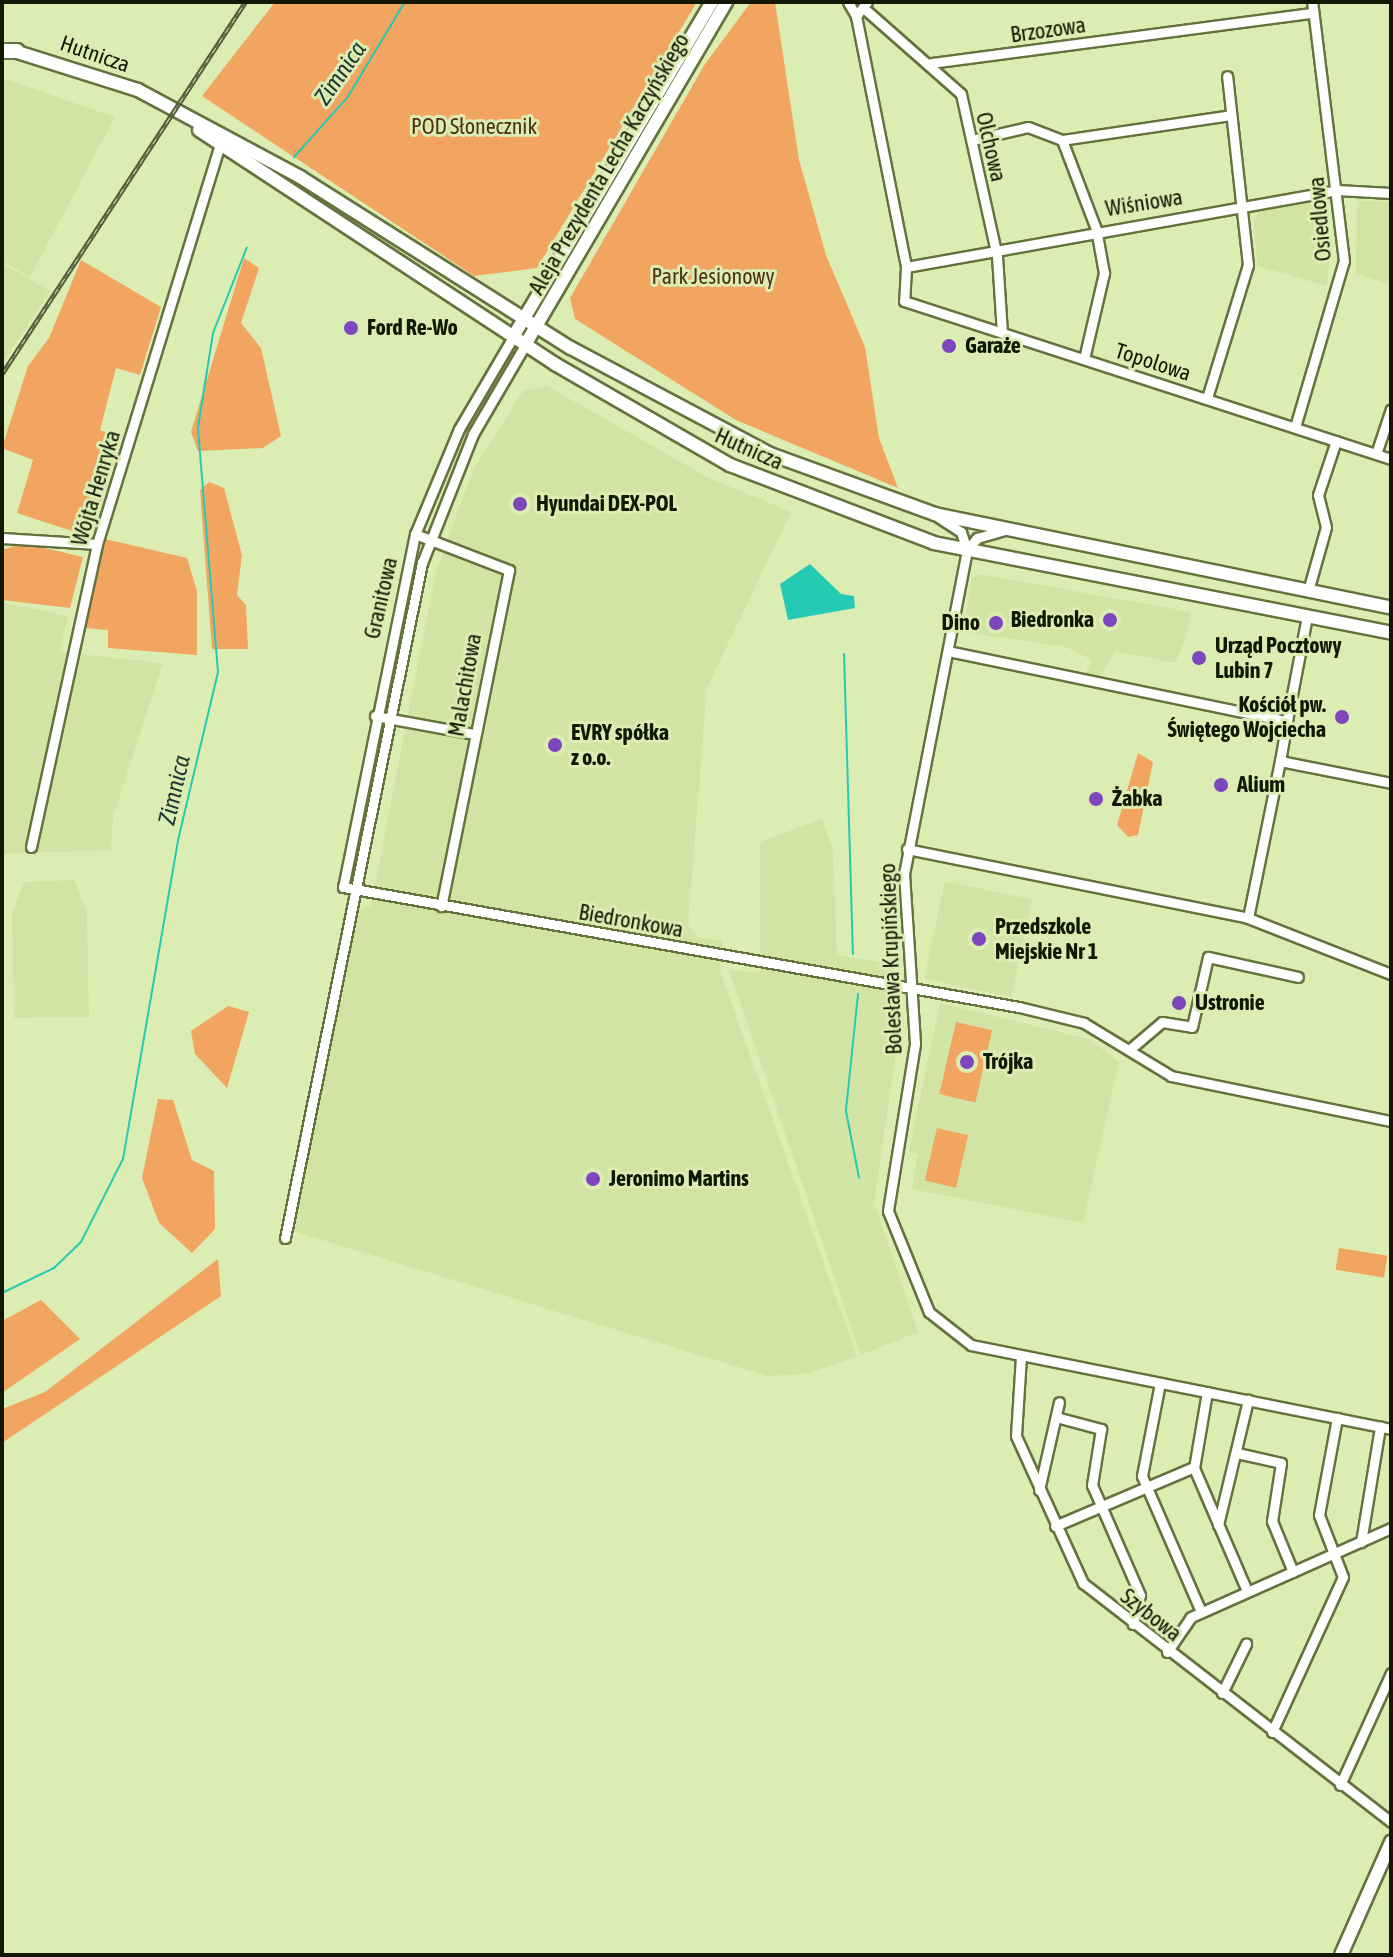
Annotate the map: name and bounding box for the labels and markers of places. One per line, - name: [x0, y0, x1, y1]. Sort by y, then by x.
- place label: Ford Re-Wo: [367, 315, 458, 341]
- marker: Ford Re-Wo: [342, 319, 360, 337]
- place label: Garaże: [965, 333, 1021, 359]
- marker: Garaże: [940, 337, 958, 355]
- place label: Hyundai DEX-POL: [536, 491, 677, 517]
- marker: Hyundai DEX-POL: [511, 495, 529, 513]
- place label: Biedronka: [1011, 607, 1094, 633]
- place label: Dino: [942, 610, 980, 636]
- marker: Biedronka: [1101, 611, 1119, 629]
- marker: Dino: [987, 614, 1005, 632]
- place label: Urząd Pocztowy Lubin 7: [1215, 632, 1341, 684]
- marker: Urząd Pocztowy Lubin 7: [1190, 649, 1208, 667]
- place label: Kościół pw. Świętego Wojciecha: [1168, 691, 1326, 742]
- marker: Kościół pw. Świętego Wojciecha: [1333, 708, 1351, 726]
- place label: EVRY spółka z o.o.: [571, 719, 669, 770]
- marker: EVRY spółka z o.o.: [546, 736, 564, 754]
- place label: Alium: [1237, 772, 1285, 798]
- marker: Alium: [1212, 776, 1230, 794]
- place label: Żabka: [1112, 786, 1162, 812]
- marker: Żabka: [1087, 790, 1105, 808]
- place label: Przedszkole Miejskie Nr 1: [995, 913, 1098, 964]
- marker: Przedszkole Miejskie Nr 1: [970, 930, 988, 948]
- place label: Ustronie: [1195, 990, 1265, 1016]
- marker: Ustronie: [1170, 994, 1188, 1012]
- place label: Trójka: [983, 1049, 1033, 1075]
- marker: Trójka: [958, 1053, 976, 1071]
- place label: Jeronimo Martins: [609, 1166, 749, 1192]
- marker: Jeronimo Martins: [584, 1170, 602, 1188]

